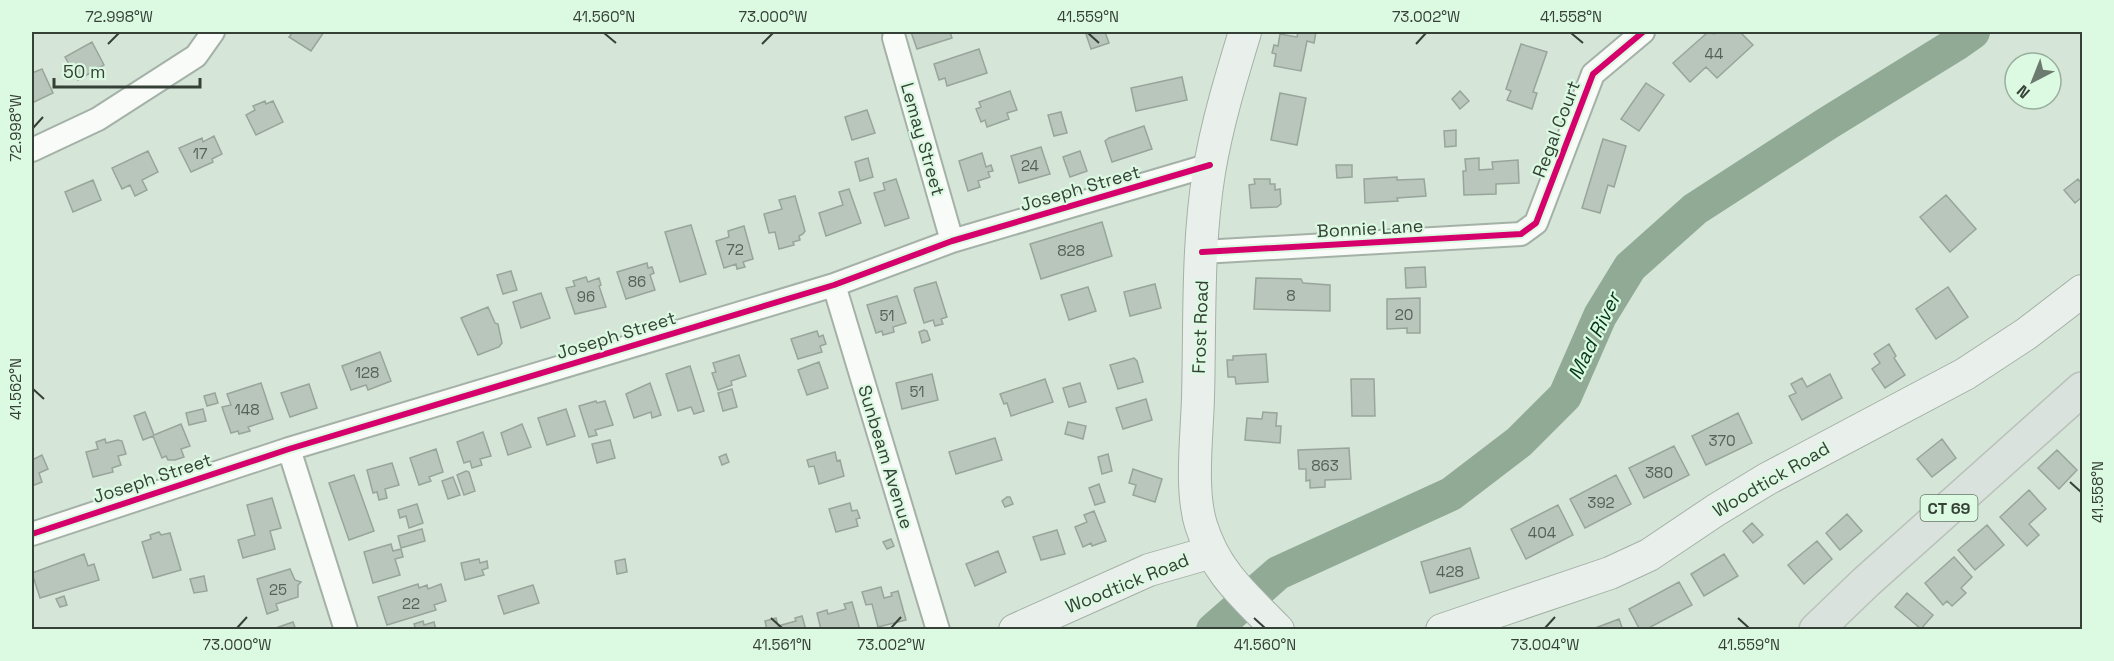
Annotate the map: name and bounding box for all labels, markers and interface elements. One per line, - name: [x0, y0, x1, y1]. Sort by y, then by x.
- text: 72.998°W: [85, 7, 153, 26]
- text: 41.560°N: [573, 7, 635, 26]
- text: 73.000°W: [739, 7, 807, 26]
- text: 41.559°N: [1057, 7, 1119, 26]
- text: 73.002°W: [1392, 7, 1460, 26]
- text: 41.558°N: [1540, 7, 1602, 26]
- house number: 44: [1705, 44, 1723, 63]
- scale bar: [54, 51, 200, 89]
- north arrow: [2003, 51, 2063, 111]
- text: 50 m: [63, 60, 105, 83]
- street label: Regal Court: [1527, 77, 1585, 181]
- street label: Lemay Street: [896, 80, 950, 198]
- text: N: [2012, 80, 2034, 103]
- text: 72.998°W: [6, 94, 25, 162]
- house number: 17: [193, 144, 207, 163]
- house number: 24: [1021, 156, 1039, 175]
- street label: Joseph Street: [1017, 160, 1143, 216]
- street label: Bonnie Lane: [1316, 214, 1424, 242]
- house number: 72: [726, 240, 744, 259]
- house number: 828: [1057, 241, 1085, 260]
- house number: 86: [628, 272, 646, 291]
- street label: Frost Road: [1187, 280, 1213, 374]
- house number: 8: [1286, 286, 1296, 305]
- water label: Mad River: [1562, 286, 1627, 384]
- house number: 96: [577, 287, 595, 306]
- house number: 20: [1395, 305, 1413, 324]
- street label: Joseph Street: [553, 306, 679, 364]
- house number: 51: [879, 306, 895, 325]
- text: 41.562°N: [6, 358, 25, 420]
- house number: 128: [355, 363, 379, 382]
- street label: Sunbeam Avenue: [853, 382, 919, 532]
- house number: 51: [909, 382, 925, 401]
- house number: 148: [235, 400, 260, 419]
- house number: 370: [1708, 431, 1736, 450]
- street label: Woodtick Road: [1708, 436, 1834, 522]
- street label: Joseph Street: [90, 448, 214, 508]
- house number: 863: [1311, 456, 1339, 475]
- text: 41.558°N: [2088, 461, 2107, 523]
- house number: 380: [1645, 463, 1673, 482]
- house number: 392: [1587, 493, 1615, 512]
- road number: CT 69: [1920, 495, 1978, 521]
- house number: 404: [1528, 523, 1556, 542]
- street label: Woodtick Road: [1062, 548, 1192, 618]
- house number: 428: [1436, 562, 1464, 581]
- house number: 25: [269, 580, 287, 599]
- house number: 22: [402, 594, 420, 613]
- text: 73.000°W: [203, 635, 271, 654]
- text: 41.561°N: [752, 635, 812, 654]
- text: 73.002°W: [857, 635, 925, 654]
- text: 41.560°N: [1234, 635, 1296, 654]
- text: 73.004°W: [1511, 635, 1579, 654]
- text: 41.559°N: [1718, 635, 1780, 654]

